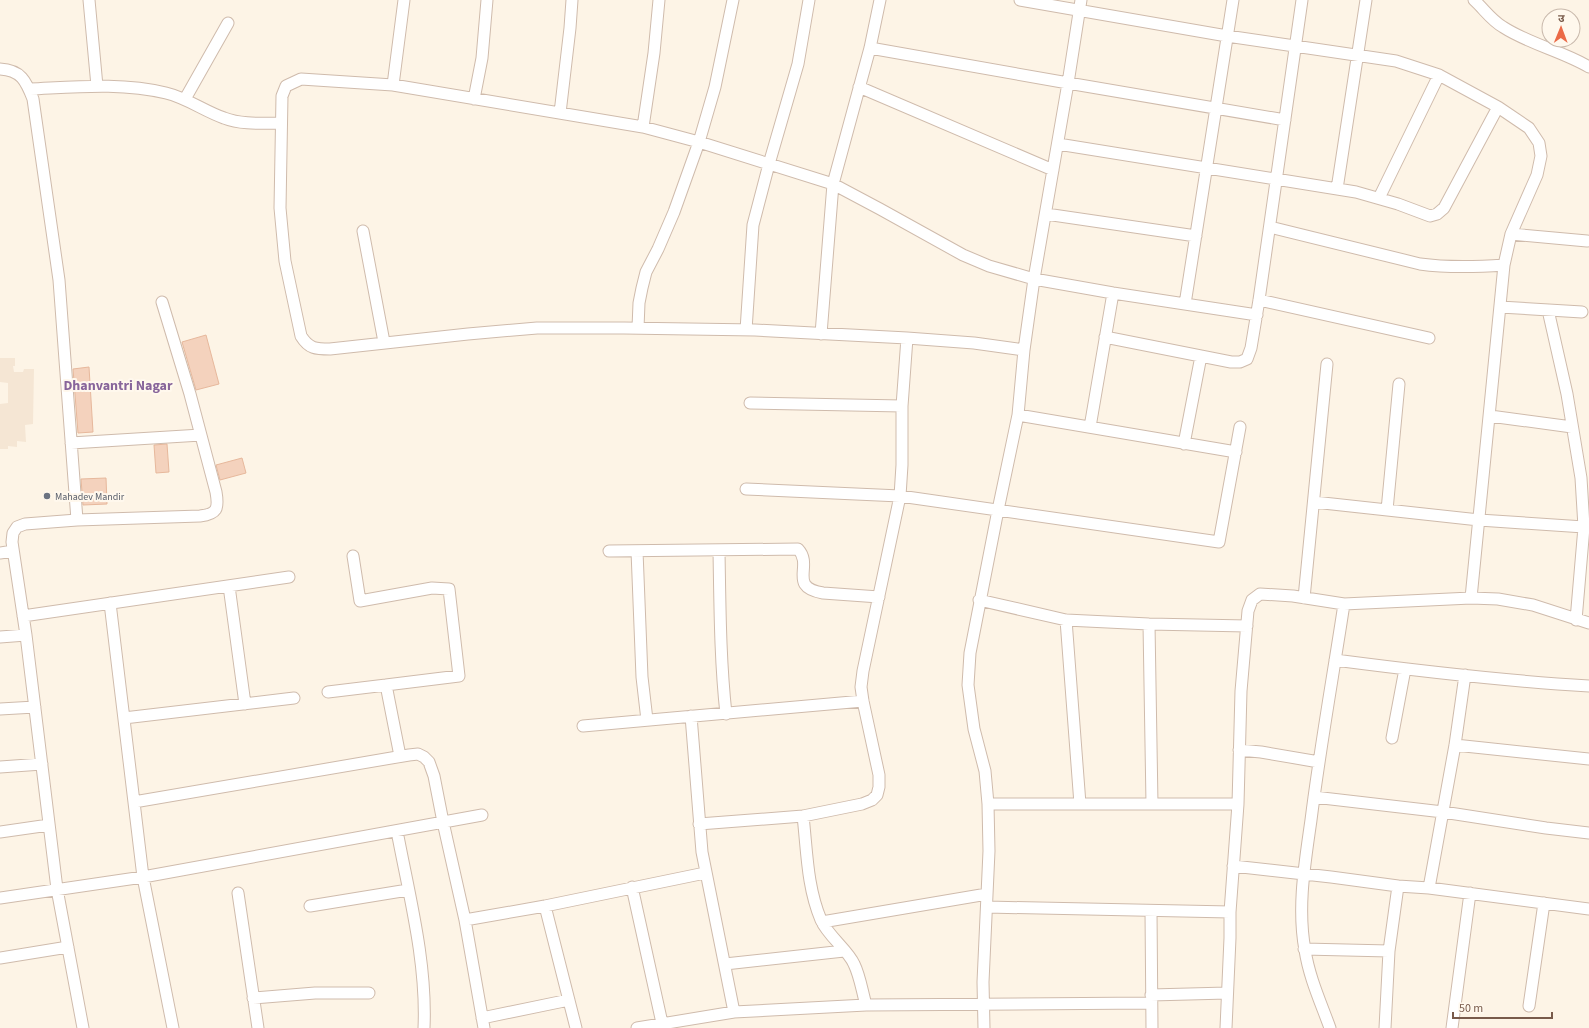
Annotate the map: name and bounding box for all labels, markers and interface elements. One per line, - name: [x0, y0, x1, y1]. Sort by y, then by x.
- north arrow: [1541, 8, 1581, 48]
- text: उ: [1558, 11, 1565, 26]
- district label: Dhanvantri Nagar: [63, 376, 173, 396]
- place label: Mahadev Mandir: [55, 490, 125, 504]
- marker: Mahadev Mandir: [42, 491, 52, 501]
- scale bar: [1453, 994, 1552, 1020]
- text: 50 m: [1459, 1000, 1483, 1017]

